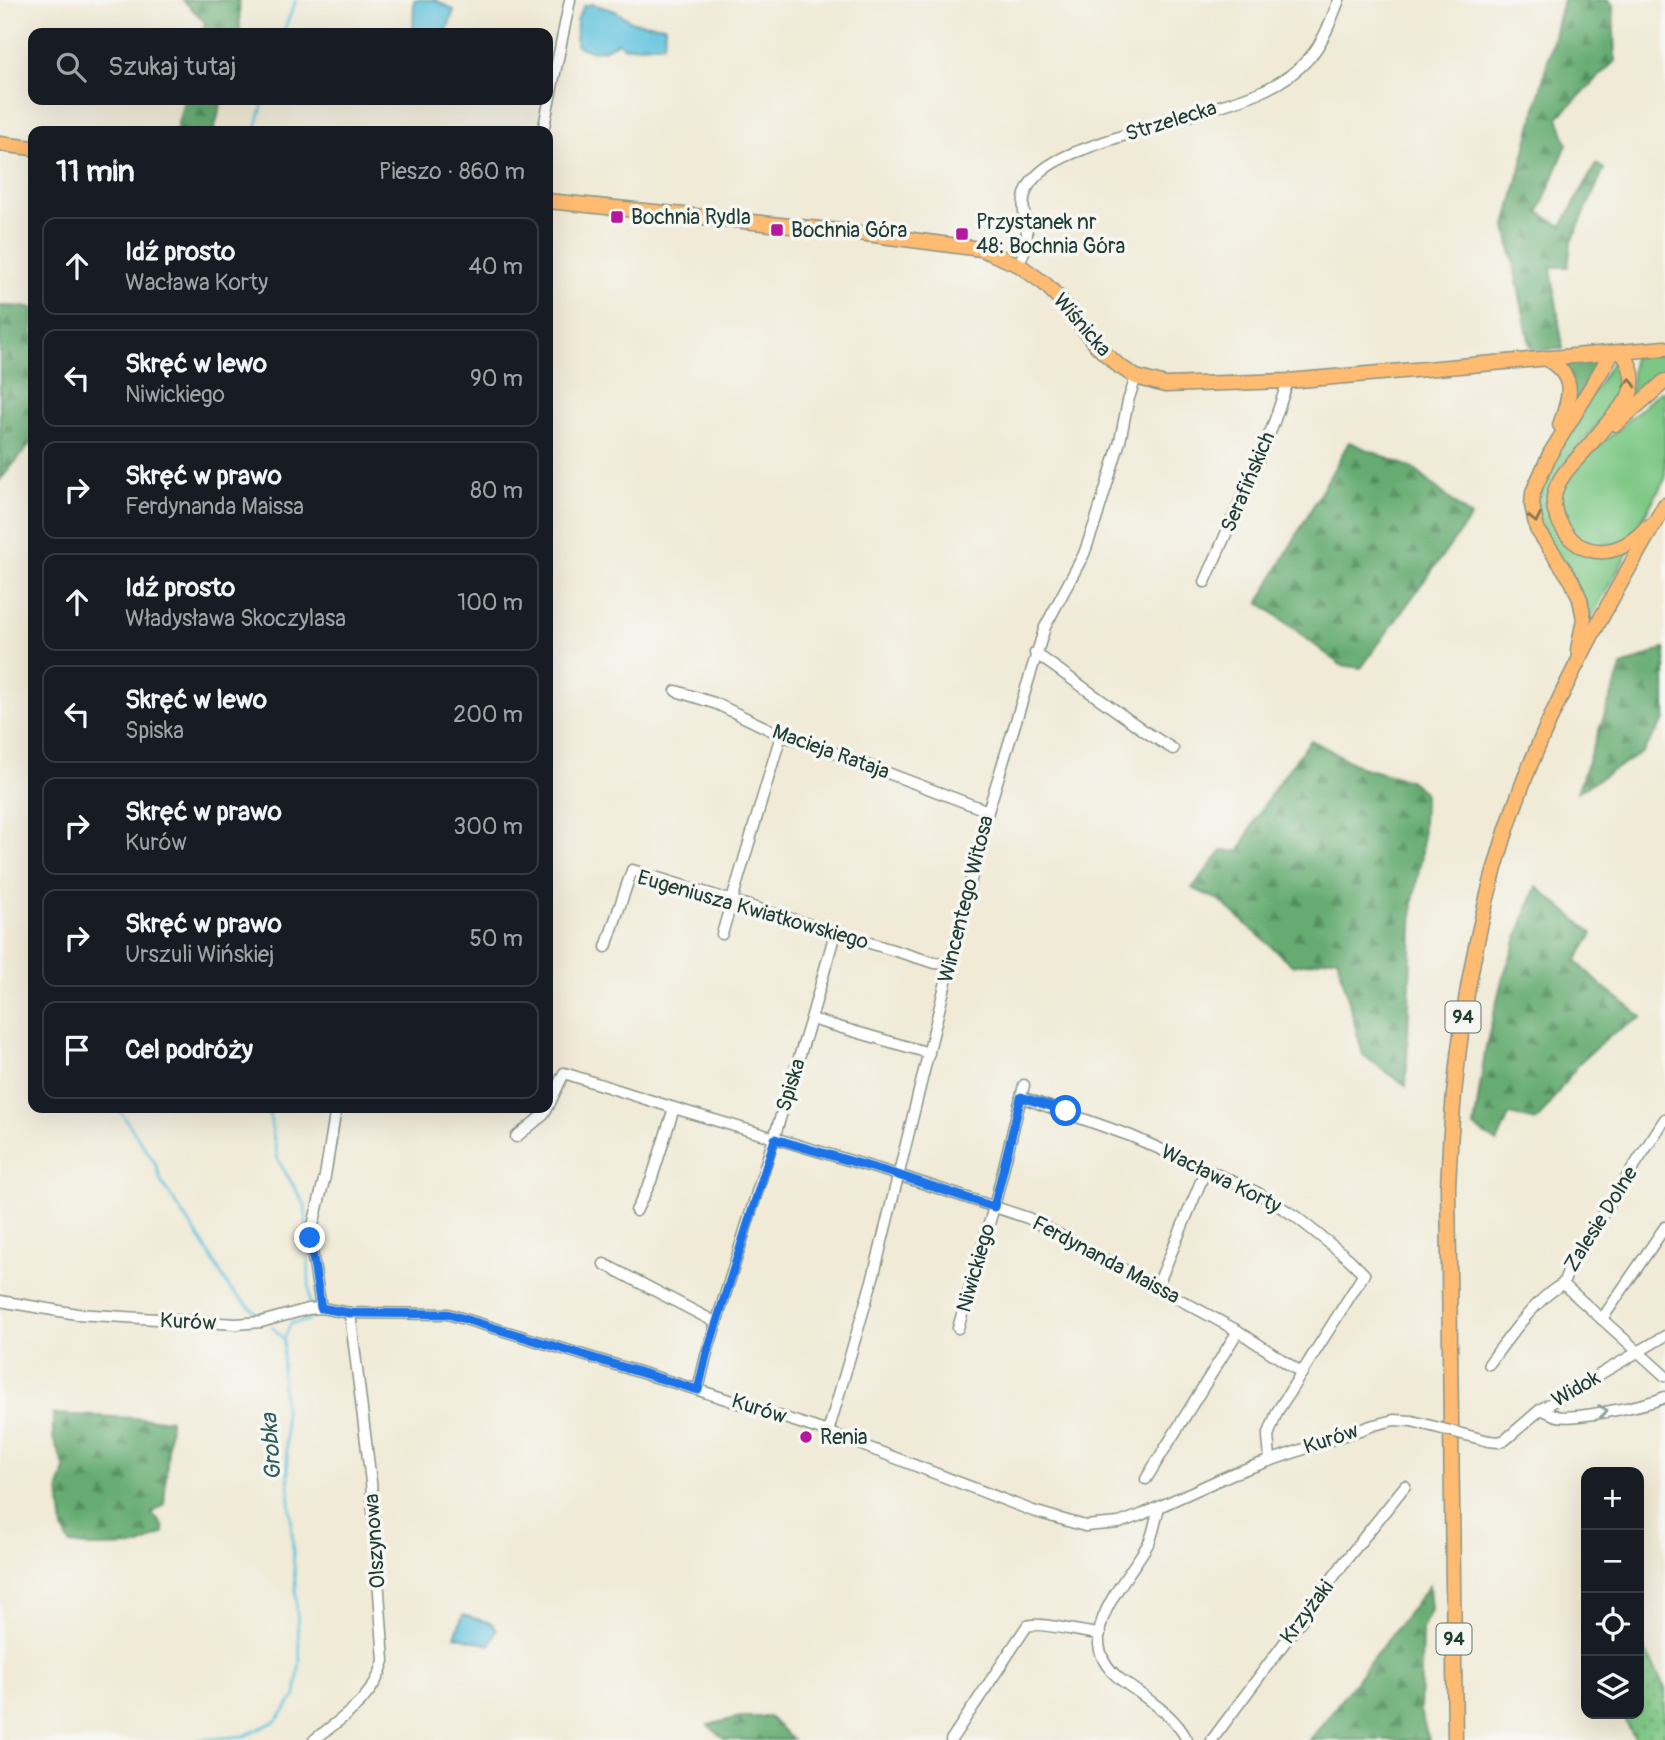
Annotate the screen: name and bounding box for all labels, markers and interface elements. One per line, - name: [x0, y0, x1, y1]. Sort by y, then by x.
- search box: [28, 28, 553, 105]
- icon: search: [52, 48, 90, 86]
- text: Szukaj tutaj: [108, 51, 236, 83]
- street label: Strzelecka: [1122, 94, 1220, 148]
- text: 11 min: [56, 153, 135, 190]
- text: Pieszo · 860 m: [379, 157, 525, 186]
- place label: Bochnia Rydla: [631, 204, 751, 231]
- marker: Bochnia Rydla: [609, 209, 625, 225]
- place label: Przystanek nr 48: Bochnia Góra: [976, 209, 1125, 260]
- place label: Bochnia Góra: [791, 217, 907, 244]
- marker: Bochnia Góra: [769, 222, 785, 238]
- marker: Przystanek nr 48: Bochnia Góra: [954, 226, 970, 242]
- text: Idź prosto: [125, 236, 235, 268]
- icon: ahead: [58, 247, 96, 285]
- text: 40 m: [469, 252, 523, 281]
- text: Wacława Korty: [125, 268, 268, 297]
- street label: Wiśnicka: [1047, 288, 1117, 362]
- text: Skręć w lewo: [125, 348, 267, 380]
- icon: left: [58, 359, 96, 397]
- text: 90 m: [470, 364, 523, 393]
- one-way arrow: [1623, 377, 1638, 388]
- text: Niwickiego: [125, 380, 225, 409]
- street label: Serafińskich: [1215, 428, 1281, 536]
- text: Skręć w prawo: [125, 460, 282, 492]
- icon: right: [58, 471, 96, 509]
- text: 80 m: [470, 476, 523, 505]
- text: Ferdynanda Maissa: [125, 492, 304, 521]
- one-way arrow: [1526, 512, 1541, 524]
- text: Idź prosto: [125, 572, 235, 604]
- icon: ahead: [58, 583, 96, 621]
- text: 100 m: [457, 588, 523, 617]
- text: Władysława Skoczylasa: [125, 604, 346, 633]
- text: Skręć w lewo: [125, 684, 267, 716]
- icon: left: [58, 695, 96, 733]
- text: 200 m: [453, 700, 523, 729]
- text: Spiska: [125, 716, 184, 745]
- street label: Macieja Rataja: [769, 718, 893, 786]
- text: Skręć w prawo: [125, 796, 282, 828]
- icon: right: [58, 807, 96, 845]
- text: 300 m: [453, 812, 523, 841]
- street label: Wincentego Witosa: [932, 813, 1000, 985]
- text: Kurów: [125, 828, 187, 857]
- street label: Eugeniusza Kwiatkowskiego: [634, 864, 872, 956]
- text: Skręć w prawo: [125, 908, 282, 940]
- icon: right: [58, 919, 96, 957]
- text: 50 m: [469, 924, 523, 953]
- text: Urszuli Wińskiej: [125, 940, 274, 969]
- road number: 94: [1446, 1001, 1480, 1032]
- icon: arrive: [58, 1031, 96, 1069]
- text: Cel podróży: [125, 1034, 253, 1066]
- street label: Spiska: [770, 1055, 812, 1115]
- route start: [1050, 1095, 1081, 1126]
- street label: Wacława Korty: [1156, 1138, 1286, 1220]
- street label: Zalesie Dolne: [1558, 1161, 1644, 1277]
- street label: Ferdynanda Maissa: [1028, 1210, 1184, 1310]
- street label: Niwickiego: [950, 1220, 1002, 1316]
- route end: [294, 1222, 325, 1253]
- street label: Kurów: [159, 1307, 217, 1337]
- street label: Widok: [1547, 1364, 1605, 1414]
- street label: Kurów: [728, 1387, 790, 1431]
- one-way arrow: [1597, 1404, 1609, 1419]
- water label: Grobka: [254, 1411, 288, 1481]
- street label: Kurów: [1300, 1417, 1362, 1461]
- place label: Renia: [820, 1424, 867, 1451]
- marker: Renia: [798, 1429, 814, 1445]
- map controls: [1581, 1467, 1644, 1719]
- button: +: [1581, 1467, 1644, 1530]
- street label: Olszynowa: [358, 1493, 392, 1589]
- button: −: [1581, 1530, 1644, 1593]
- street label: Krzyżaki: [1274, 1574, 1340, 1649]
- button: locate: [1581, 1593, 1644, 1656]
- road number: 94: [1436, 1624, 1472, 1654]
- button: layers: [1581, 1656, 1644, 1719]

